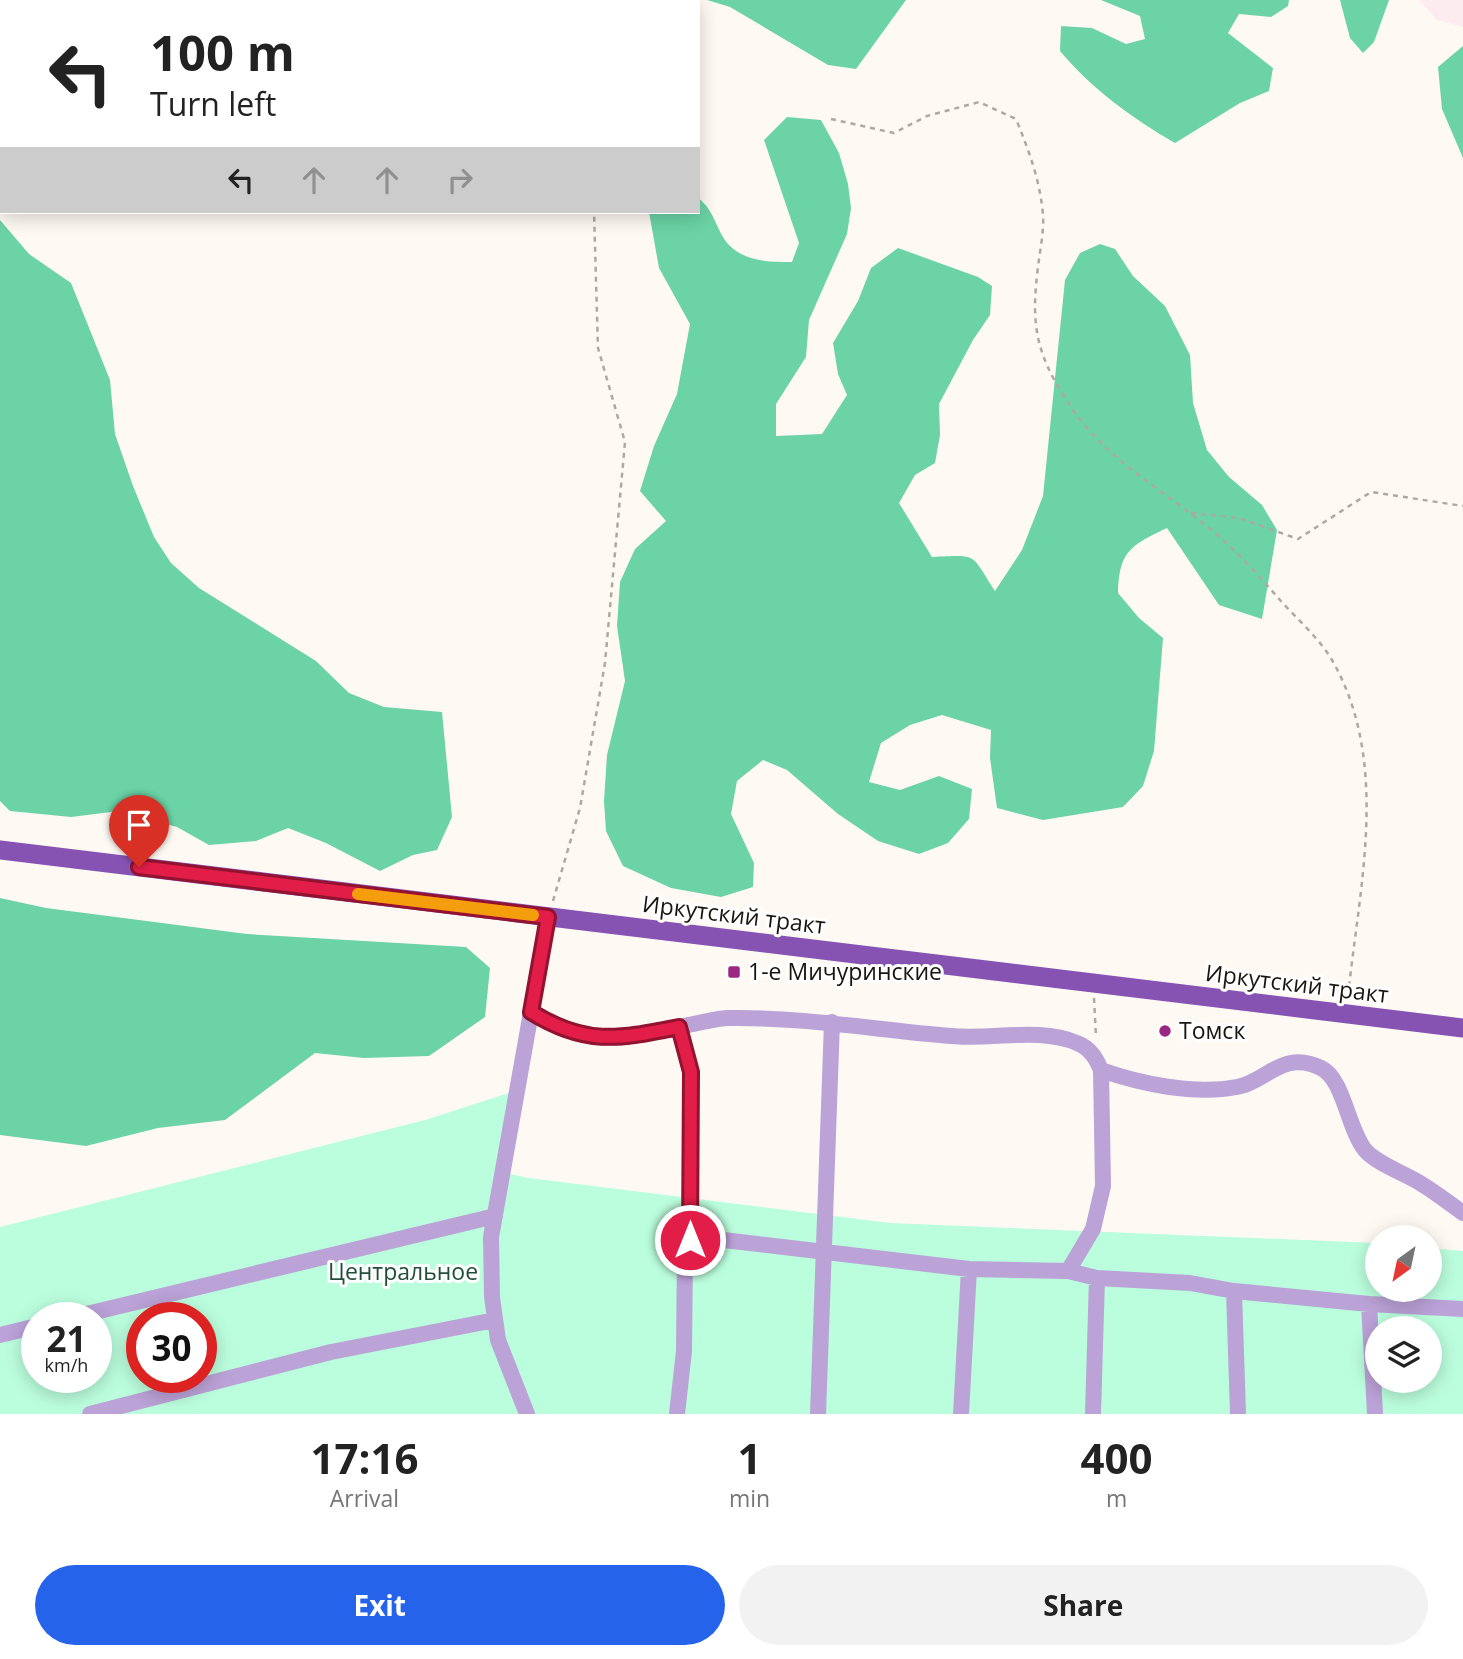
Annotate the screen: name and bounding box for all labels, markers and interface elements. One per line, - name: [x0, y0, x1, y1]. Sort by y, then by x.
- text: 100 m: [150, 19, 295, 85]
- icon: left: [35, 28, 126, 119]
- text: Turn left: [150, 82, 276, 125]
- icon: left: [222, 161, 260, 199]
- icon: ahead: [295, 161, 333, 199]
- icon: ahead: [368, 161, 406, 199]
- icon: right: [441, 161, 479, 199]
- pin: [109, 795, 169, 867]
- icon: arrive: [120, 806, 158, 844]
- street label: Иркутский тракт: [641, 887, 828, 941]
- place label: 1-е Мичуринские: [748, 955, 942, 987]
- street label: Иркутский тракт: [1204, 956, 1391, 1010]
- marker: 1-е Мичуринские: [726, 964, 742, 980]
- place label: Томск: [1179, 1014, 1245, 1046]
- marker: Томск: [1157, 1023, 1173, 1039]
- position arrow: [653, 1203, 727, 1277]
- north arrow: [1365, 1225, 1442, 1302]
- map controls: [1365, 1225, 1442, 1393]
- park label: Центральное: [328, 1255, 478, 1287]
- speed limit sign: 30: [126, 1302, 217, 1393]
- text: 21: [46, 1315, 87, 1362]
- button: layers: [1365, 1316, 1442, 1393]
- text: km/h: [45, 1353, 88, 1377]
- text: 17:16: [310, 1429, 418, 1486]
- text: 1: [737, 1429, 762, 1486]
- text: 400: [1081, 1429, 1153, 1486]
- text: Arrival: [330, 1482, 399, 1514]
- text: min: [729, 1482, 770, 1514]
- text: m: [1106, 1482, 1127, 1514]
- button: Exit: [35, 1565, 725, 1645]
- button: Share: [739, 1565, 1428, 1645]

